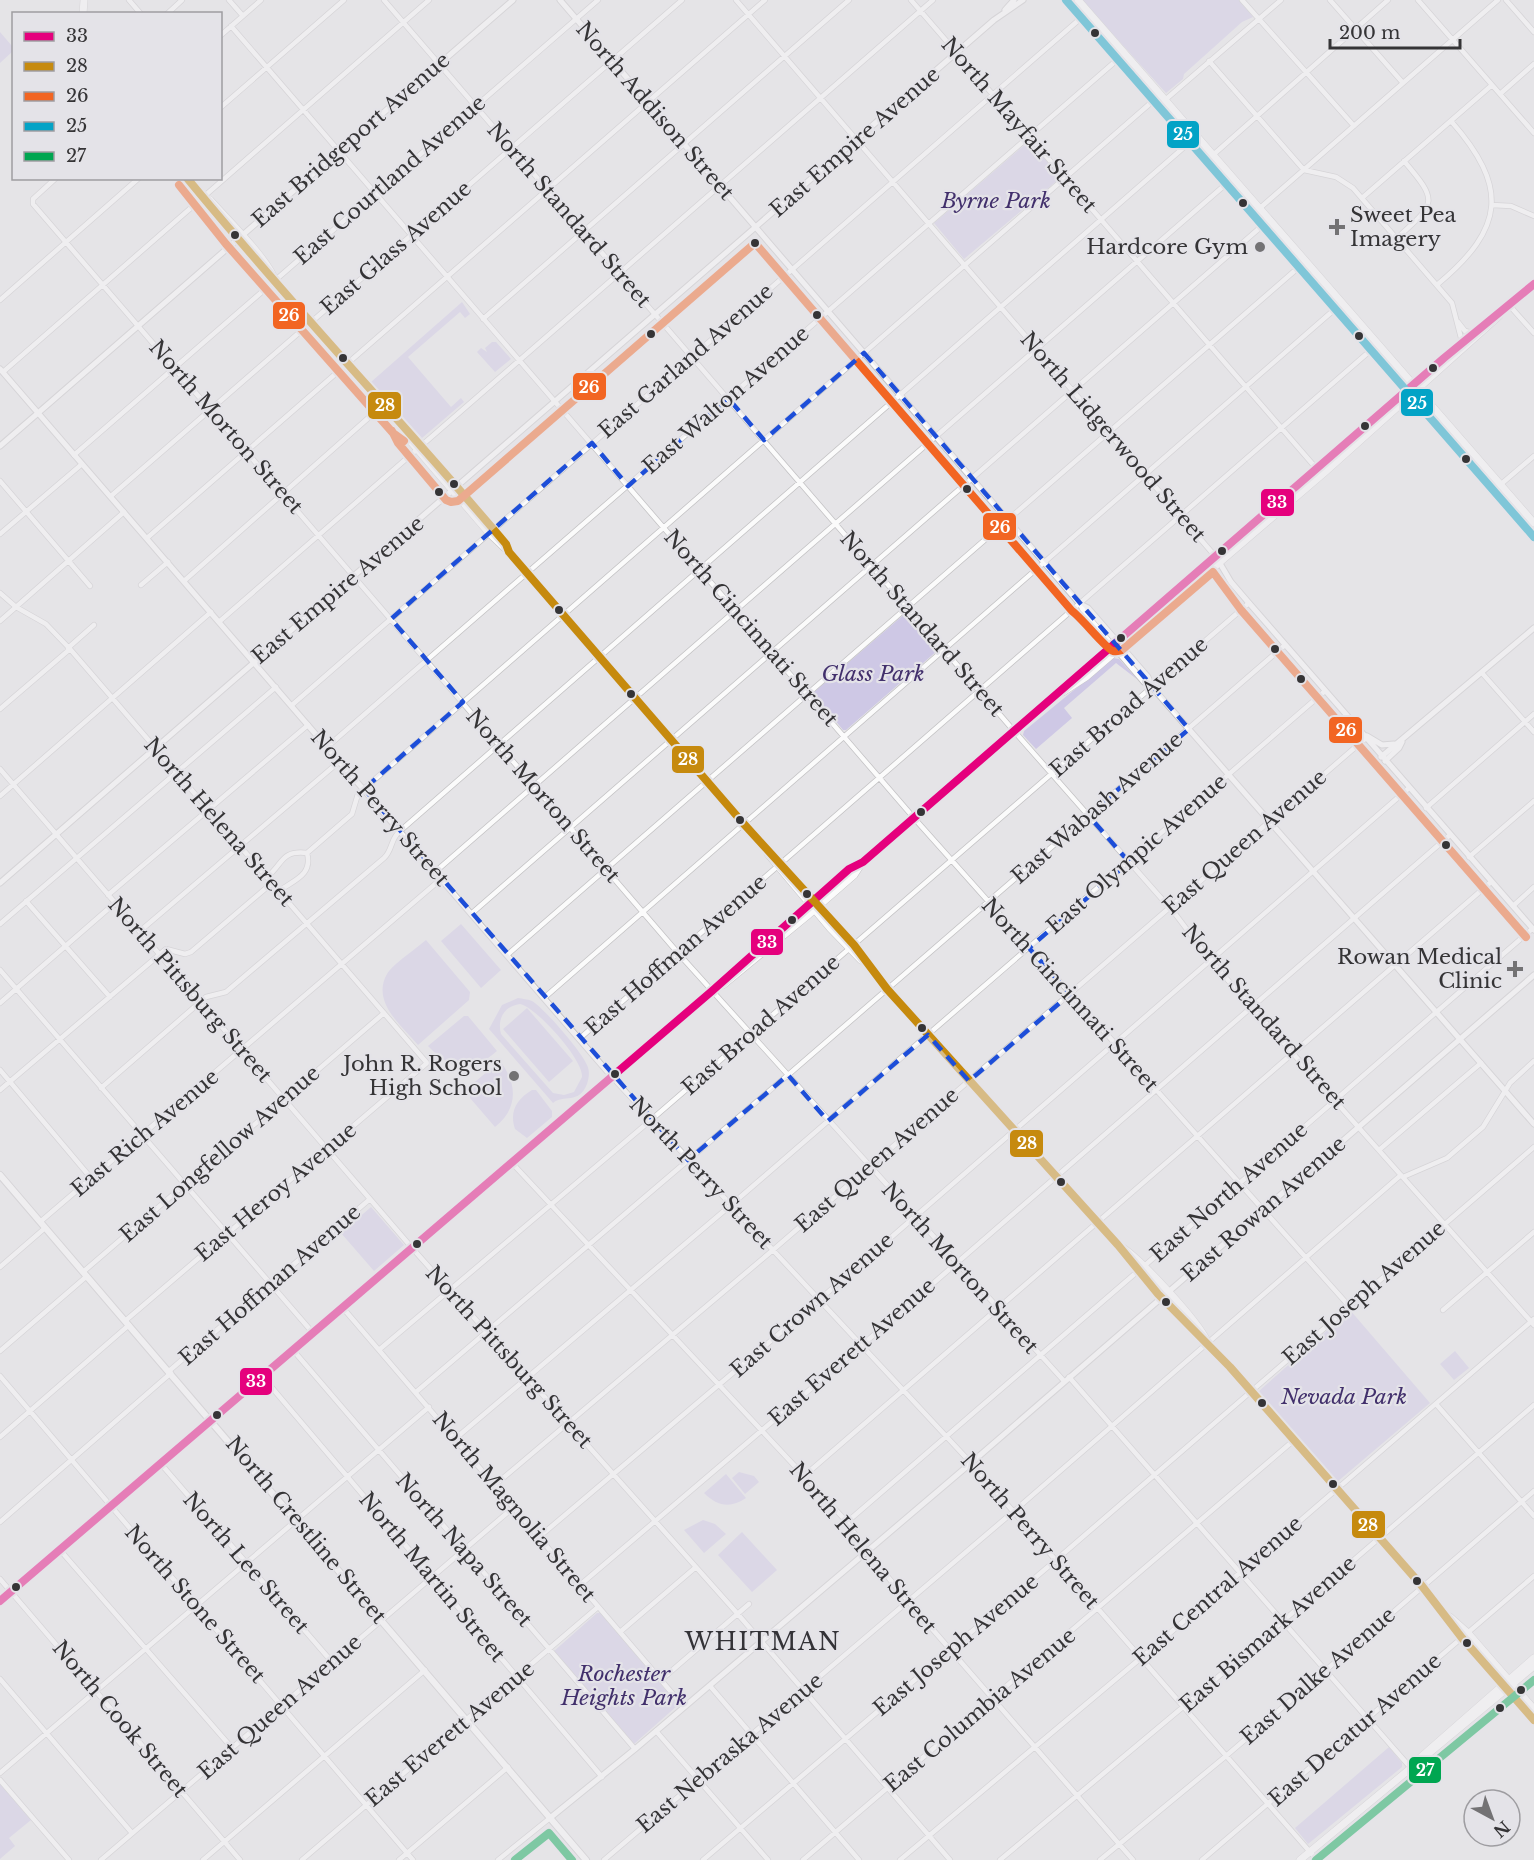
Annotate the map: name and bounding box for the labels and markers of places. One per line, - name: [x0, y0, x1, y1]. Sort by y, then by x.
- unlabelled marker: [1089, 27, 1101, 39]
- unlabelled marker: [1237, 197, 1249, 209]
- place label: Sweet Pea Imagery: [1350, 202, 1457, 252]
- marker: Sweet Pea Imagery: [1328, 218, 1346, 236]
- unlabelled marker: [229, 229, 241, 241]
- place label: Hardcore Gym: [1086, 234, 1248, 260]
- unlabelled marker: [749, 237, 761, 249]
- marker: Hardcore Gym: [1253, 240, 1267, 254]
- unlabelled marker: [811, 309, 823, 321]
- unlabelled marker: [645, 328, 657, 340]
- unlabelled marker: [1353, 330, 1365, 342]
- unlabelled marker: [337, 352, 349, 364]
- unlabelled marker: [1427, 362, 1439, 374]
- unlabelled marker: [1359, 420, 1371, 432]
- unlabelled marker: [1460, 453, 1472, 465]
- unlabelled marker: [448, 478, 460, 490]
- unlabelled marker: [961, 483, 973, 495]
- unlabelled marker: [433, 486, 445, 498]
- unlabelled marker: [1216, 545, 1228, 557]
- unlabelled marker: [553, 604, 565, 616]
- unlabelled marker: [1115, 632, 1127, 644]
- unlabelled marker: [1269, 643, 1281, 655]
- unlabelled marker: [1295, 673, 1307, 685]
- unlabelled marker: [625, 688, 637, 700]
- unlabelled marker: [915, 806, 927, 818]
- unlabelled marker: [734, 814, 746, 826]
- unlabelled marker: [1440, 839, 1452, 851]
- unlabelled marker: [801, 888, 813, 900]
- unlabelled marker: [786, 914, 798, 926]
- place label: Rowan Medical Clinic: [1337, 944, 1502, 994]
- marker: Rowan Medical Clinic: [1506, 960, 1524, 978]
- unlabelled marker: [916, 1022, 928, 1034]
- place label: John R. Rogers High School: [340, 1051, 502, 1101]
- unlabelled marker: [609, 1068, 621, 1080]
- marker: John R. Rogers High School: [507, 1069, 521, 1083]
- unlabelled marker: [1055, 1176, 1067, 1188]
- unlabelled marker: [411, 1238, 423, 1250]
- unlabelled marker: [1160, 1296, 1172, 1308]
- unlabelled marker: [1256, 1397, 1268, 1409]
- unlabelled marker: [211, 1409, 223, 1421]
- unlabelled marker: [1327, 1478, 1339, 1490]
- unlabelled marker: [1411, 1575, 1423, 1587]
- unlabelled marker: [10, 1581, 22, 1593]
- unlabelled marker: [1461, 1637, 1473, 1649]
- unlabelled marker: [1515, 1684, 1527, 1696]
- unlabelled marker: [1494, 1702, 1506, 1714]

